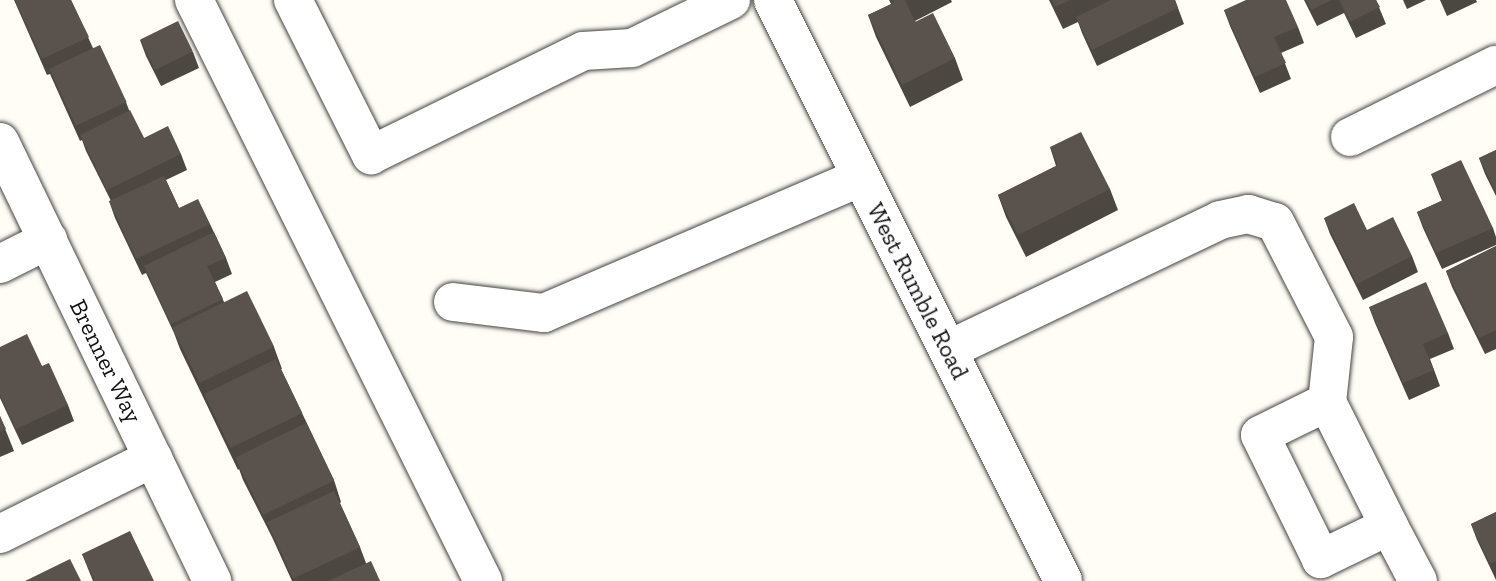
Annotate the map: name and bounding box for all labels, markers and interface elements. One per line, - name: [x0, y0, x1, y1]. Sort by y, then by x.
- street label: West Rumble Road: [861, 198, 975, 384]
- street label: Brenner Way: [63, 294, 149, 428]

